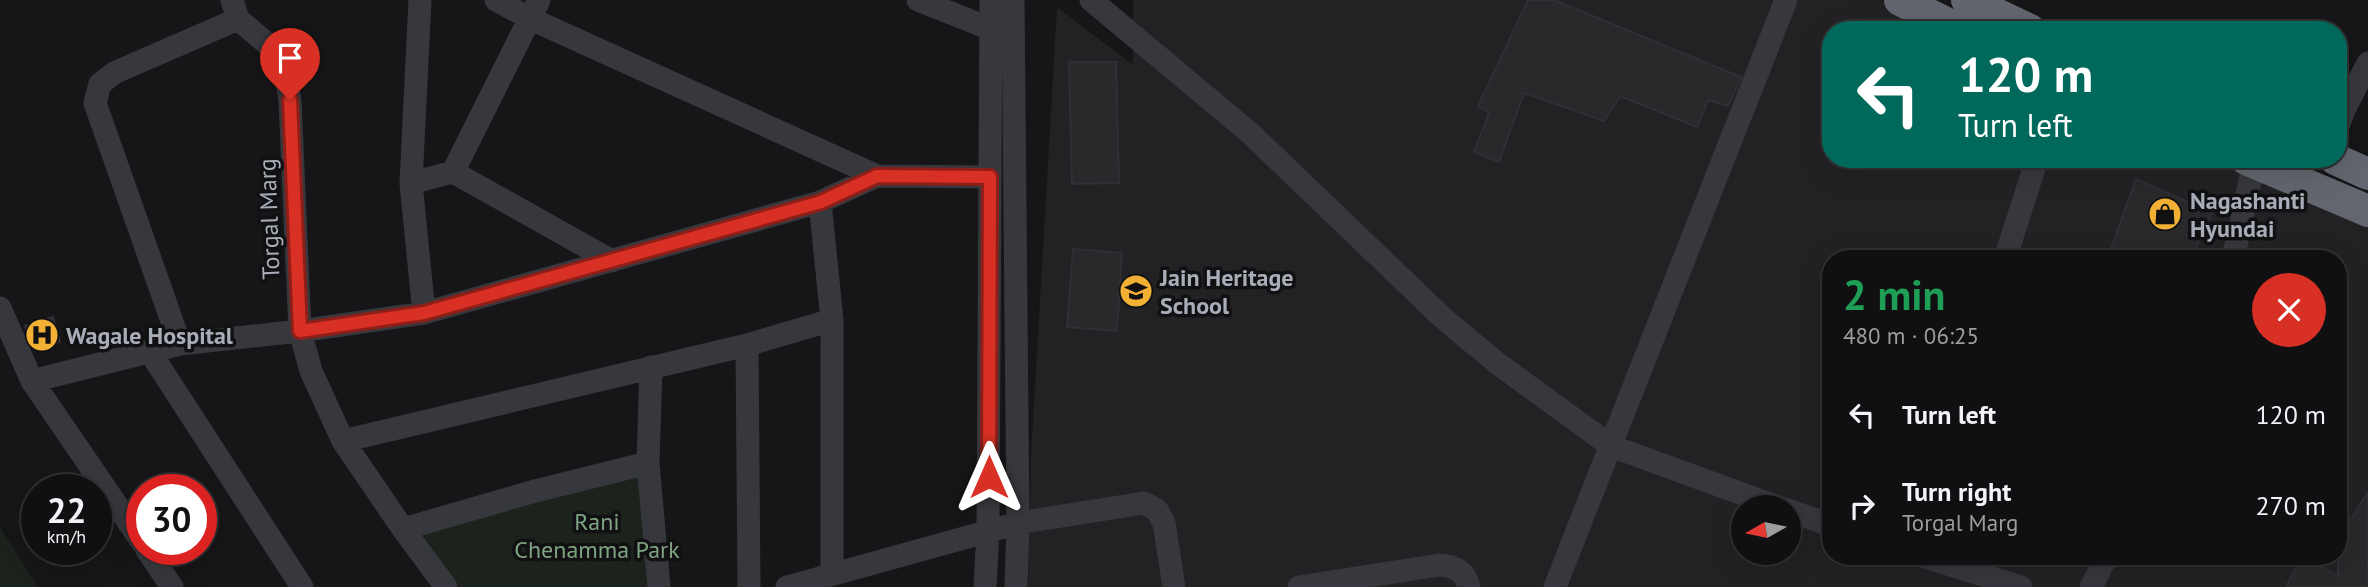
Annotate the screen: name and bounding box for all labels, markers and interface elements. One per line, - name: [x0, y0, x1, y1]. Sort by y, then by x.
- pin: [260, 28, 320, 100]
- icon: arrive: [271, 39, 309, 77]
- text: 120 m: [1958, 42, 2093, 106]
- icon: left: [1843, 49, 1934, 140]
- text: Turn left: [1958, 104, 2073, 146]
- street label: Torgal Marg: [251, 158, 287, 280]
- place label: Nagashanti Hyundai: [2190, 185, 2305, 244]
- shop icon: Nagashanti Hyundai: [2146, 195, 2184, 233]
- place label: Jain Heritage School: [1159, 262, 1294, 321]
- text: 2 min: [1843, 267, 1945, 322]
- school or university icon: Jain Heritage School: [1117, 272, 1155, 310]
- button: close: [2252, 273, 2326, 347]
- hospital icon: Wagale Hospital: [23, 316, 61, 354]
- place label: Wagale Hospital: [66, 320, 234, 351]
- text: 480 m · 06:25: [1843, 321, 1979, 350]
- icon: left: [1843, 396, 1881, 434]
- text: Turn left: [1902, 398, 1996, 431]
- text: 120 m: [2255, 398, 2326, 431]
- position arrow: [952, 440, 1026, 514]
- speed limit sign: 30: [126, 474, 217, 565]
- text: Turn right: [1902, 475, 2011, 508]
- text: 22: [47, 487, 86, 533]
- icon: right: [1843, 487, 1881, 525]
- text: 270 m: [2255, 489, 2326, 522]
- north arrow: [1731, 495, 1801, 565]
- map controls: [1731, 495, 1801, 565]
- park label: Rani Chenamma Park: [514, 506, 680, 565]
- text: Torgal Marg: [1902, 508, 2018, 537]
- text: km/h: [47, 525, 86, 548]

